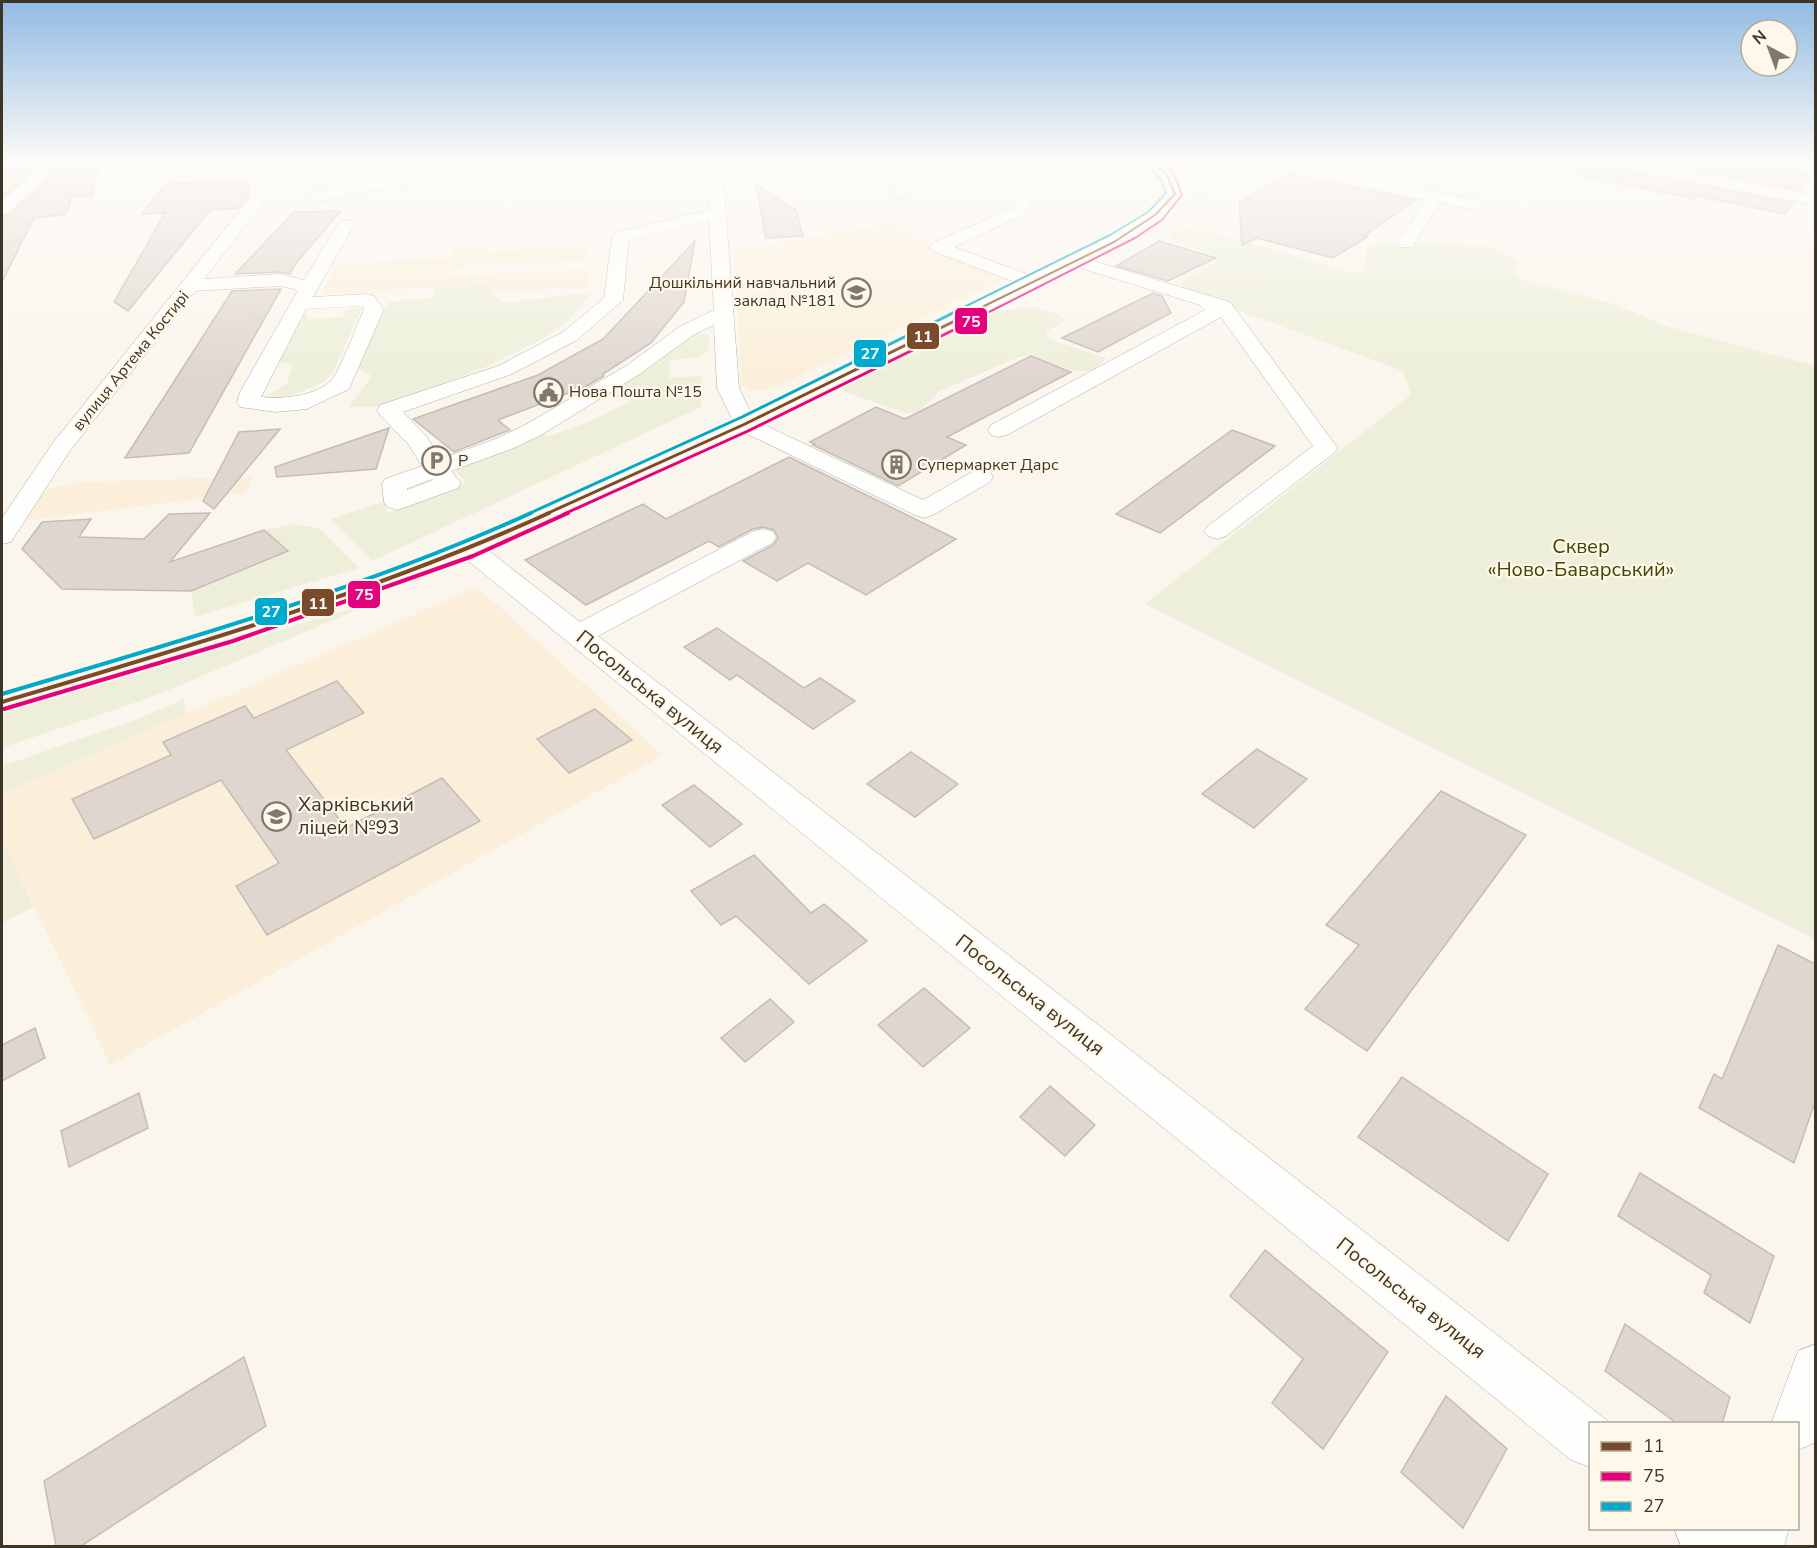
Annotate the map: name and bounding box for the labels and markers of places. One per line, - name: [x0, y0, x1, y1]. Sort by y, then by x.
- place label: Дошкільний навчальний заклад №181: [649, 272, 836, 312]
- school or university icon: Дошкільний навчальний заклад №181: [841, 276, 873, 308]
- public building icon: Нова Пошта №15: [532, 376, 564, 408]
- place label: Нова Пошта №15: [569, 381, 702, 403]
- parking icon: Р: [421, 445, 453, 477]
- building icon: Супермаркет Дарс: [880, 449, 912, 481]
- place label: Р: [458, 450, 468, 472]
- place label: Супермаркет Дарс: [917, 454, 1059, 476]
- place label: Харківський ліцей №93: [298, 791, 414, 841]
- school or university icon: Харківський ліцей №93: [261, 800, 293, 832]

